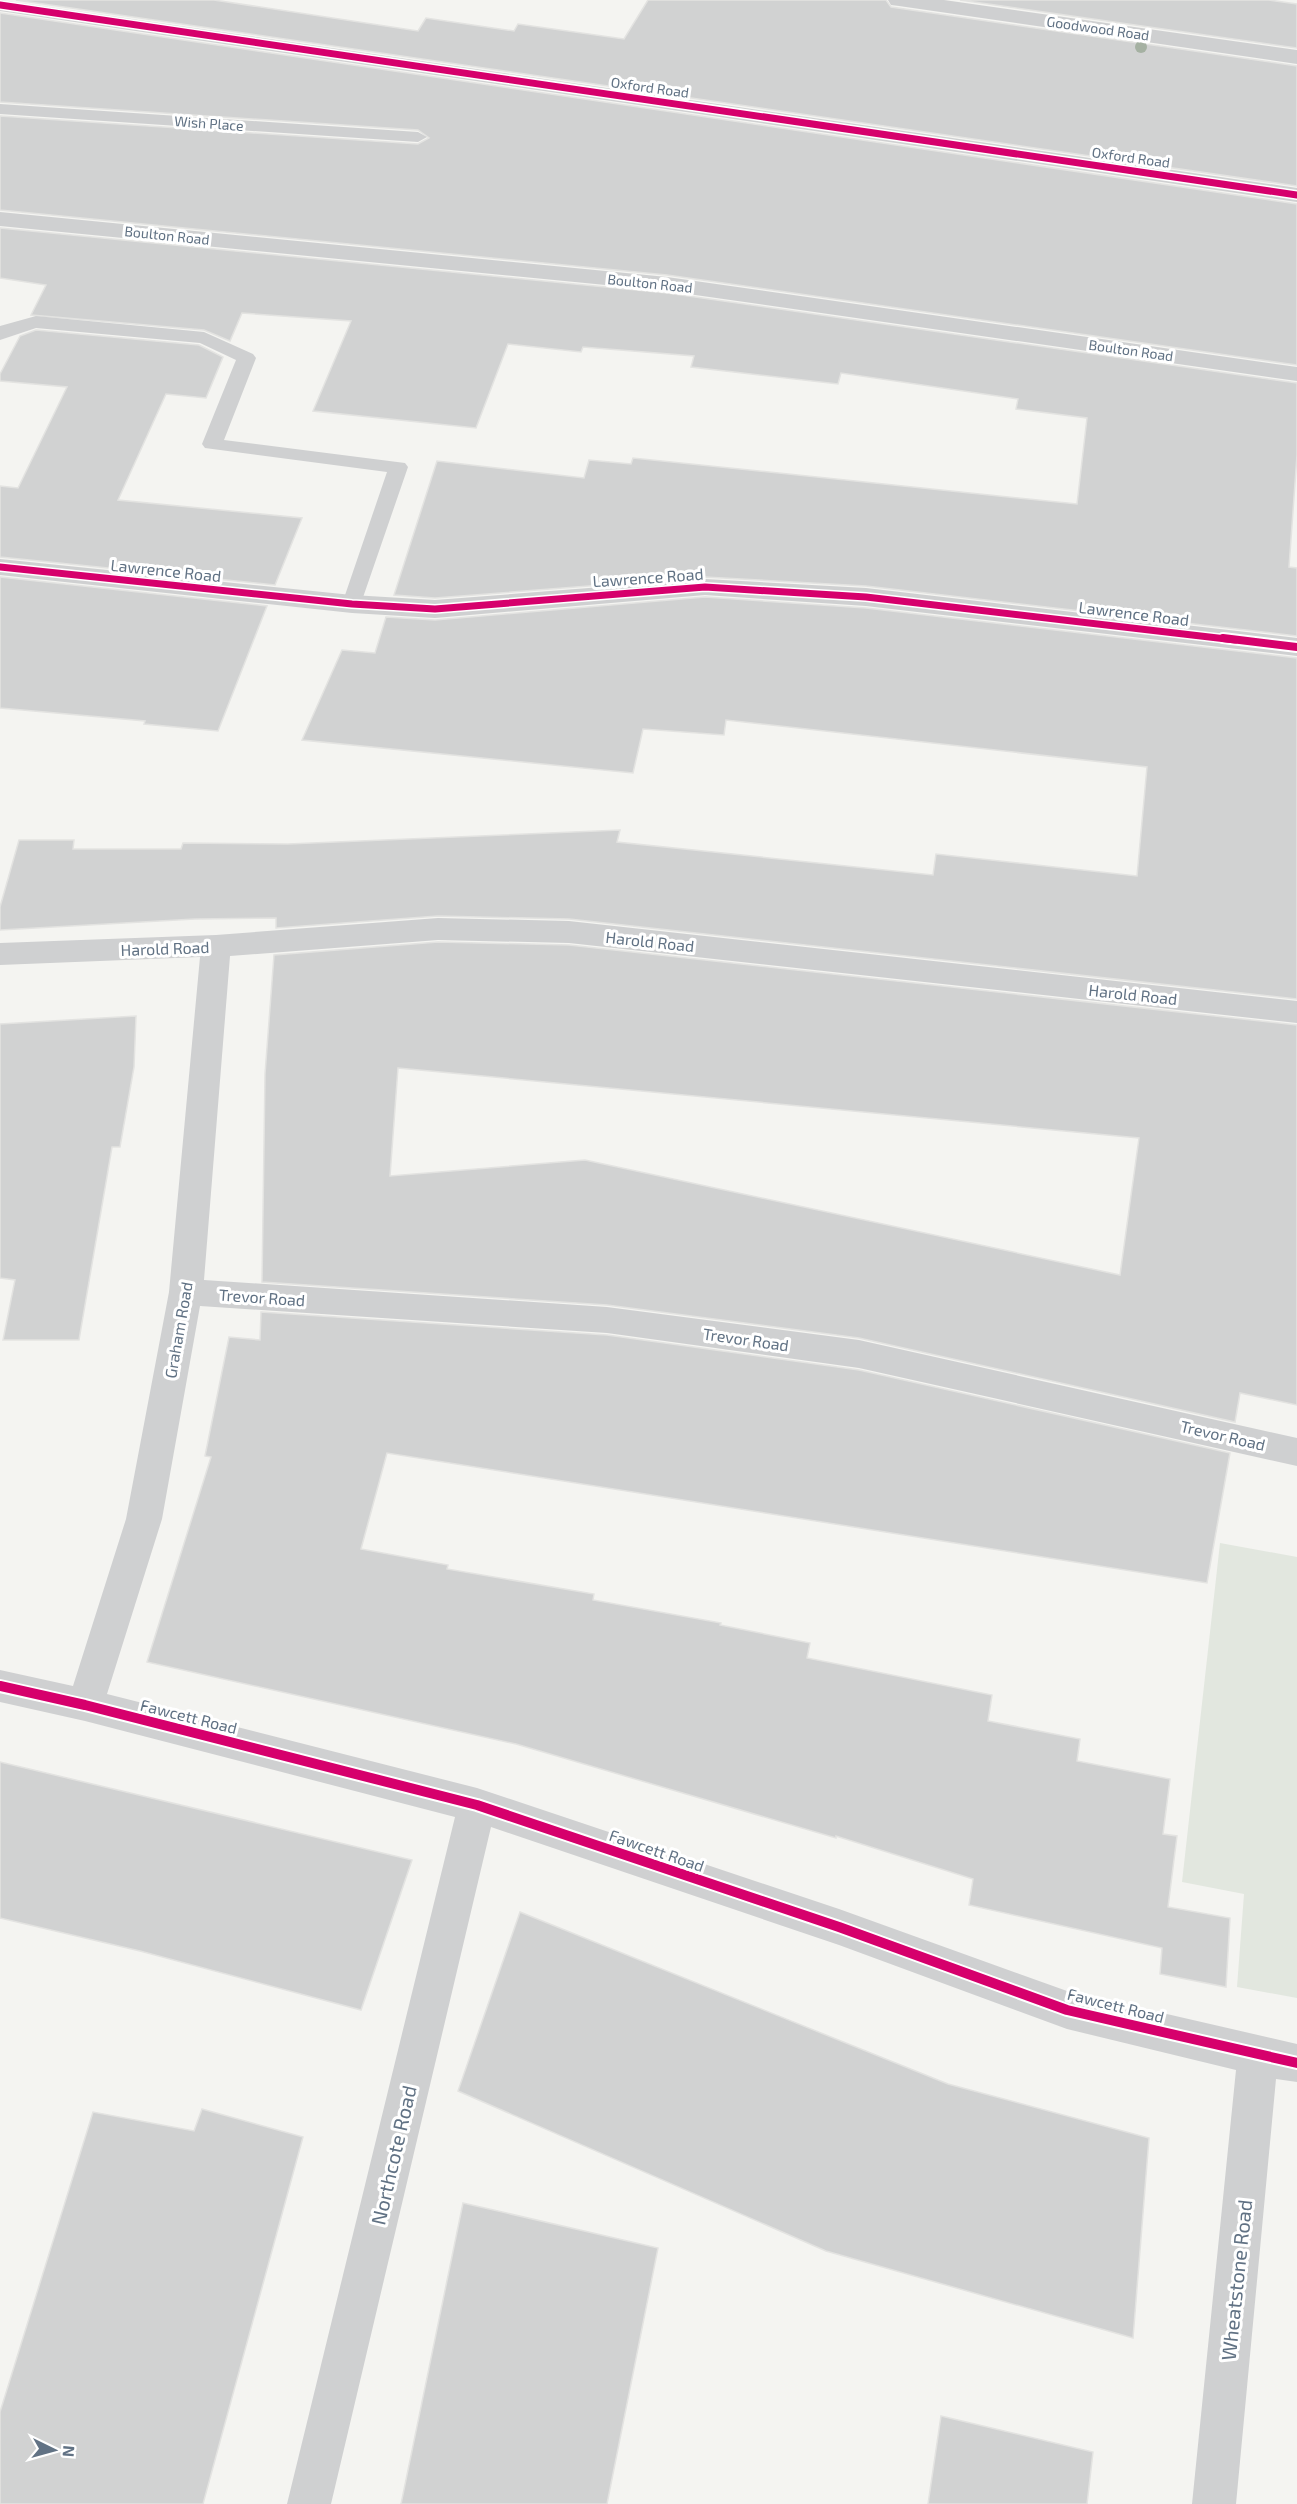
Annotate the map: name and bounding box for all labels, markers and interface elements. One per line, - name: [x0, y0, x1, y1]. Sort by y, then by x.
- street label: Goodwood Road: [1046, 12, 1150, 44]
- street label: Oxford Road: [610, 73, 690, 101]
- street label: Wish Place: [174, 112, 244, 134]
- street label: Oxford Road: [1091, 143, 1171, 171]
- street label: Boulton Road: [124, 222, 210, 248]
- street label: Boulton Road: [607, 270, 693, 296]
- street label: Boulton Road: [1087, 336, 1175, 364]
- street label: Lawrence Road: [110, 555, 222, 585]
- street label: Lawrence Road: [592, 564, 704, 590]
- street label: Lawrence Road: [1078, 597, 1190, 629]
- street label: Harold Road: [605, 927, 695, 955]
- street label: Harold Road: [120, 937, 210, 959]
- street label: Harold Road: [1088, 980, 1178, 1008]
- street label: Graham Road: [160, 1280, 196, 1380]
- street label: Trevor Road: [218, 1285, 306, 1309]
- street label: Trevor Road: [702, 1324, 790, 1354]
- street label: Trevor Road: [1179, 1416, 1267, 1454]
- street label: Fawcett Road: [139, 1695, 239, 1737]
- street label: Fawcett Road: [607, 1825, 707, 1875]
- street label: Fawcett Road: [1066, 1984, 1166, 2026]
- street label: Northcote Road: [365, 2083, 421, 2227]
- street label: Wheatstone Road: [1216, 2198, 1256, 2362]
- north arrow: [24, 2420, 84, 2480]
- text: N: [59, 2445, 79, 2458]

